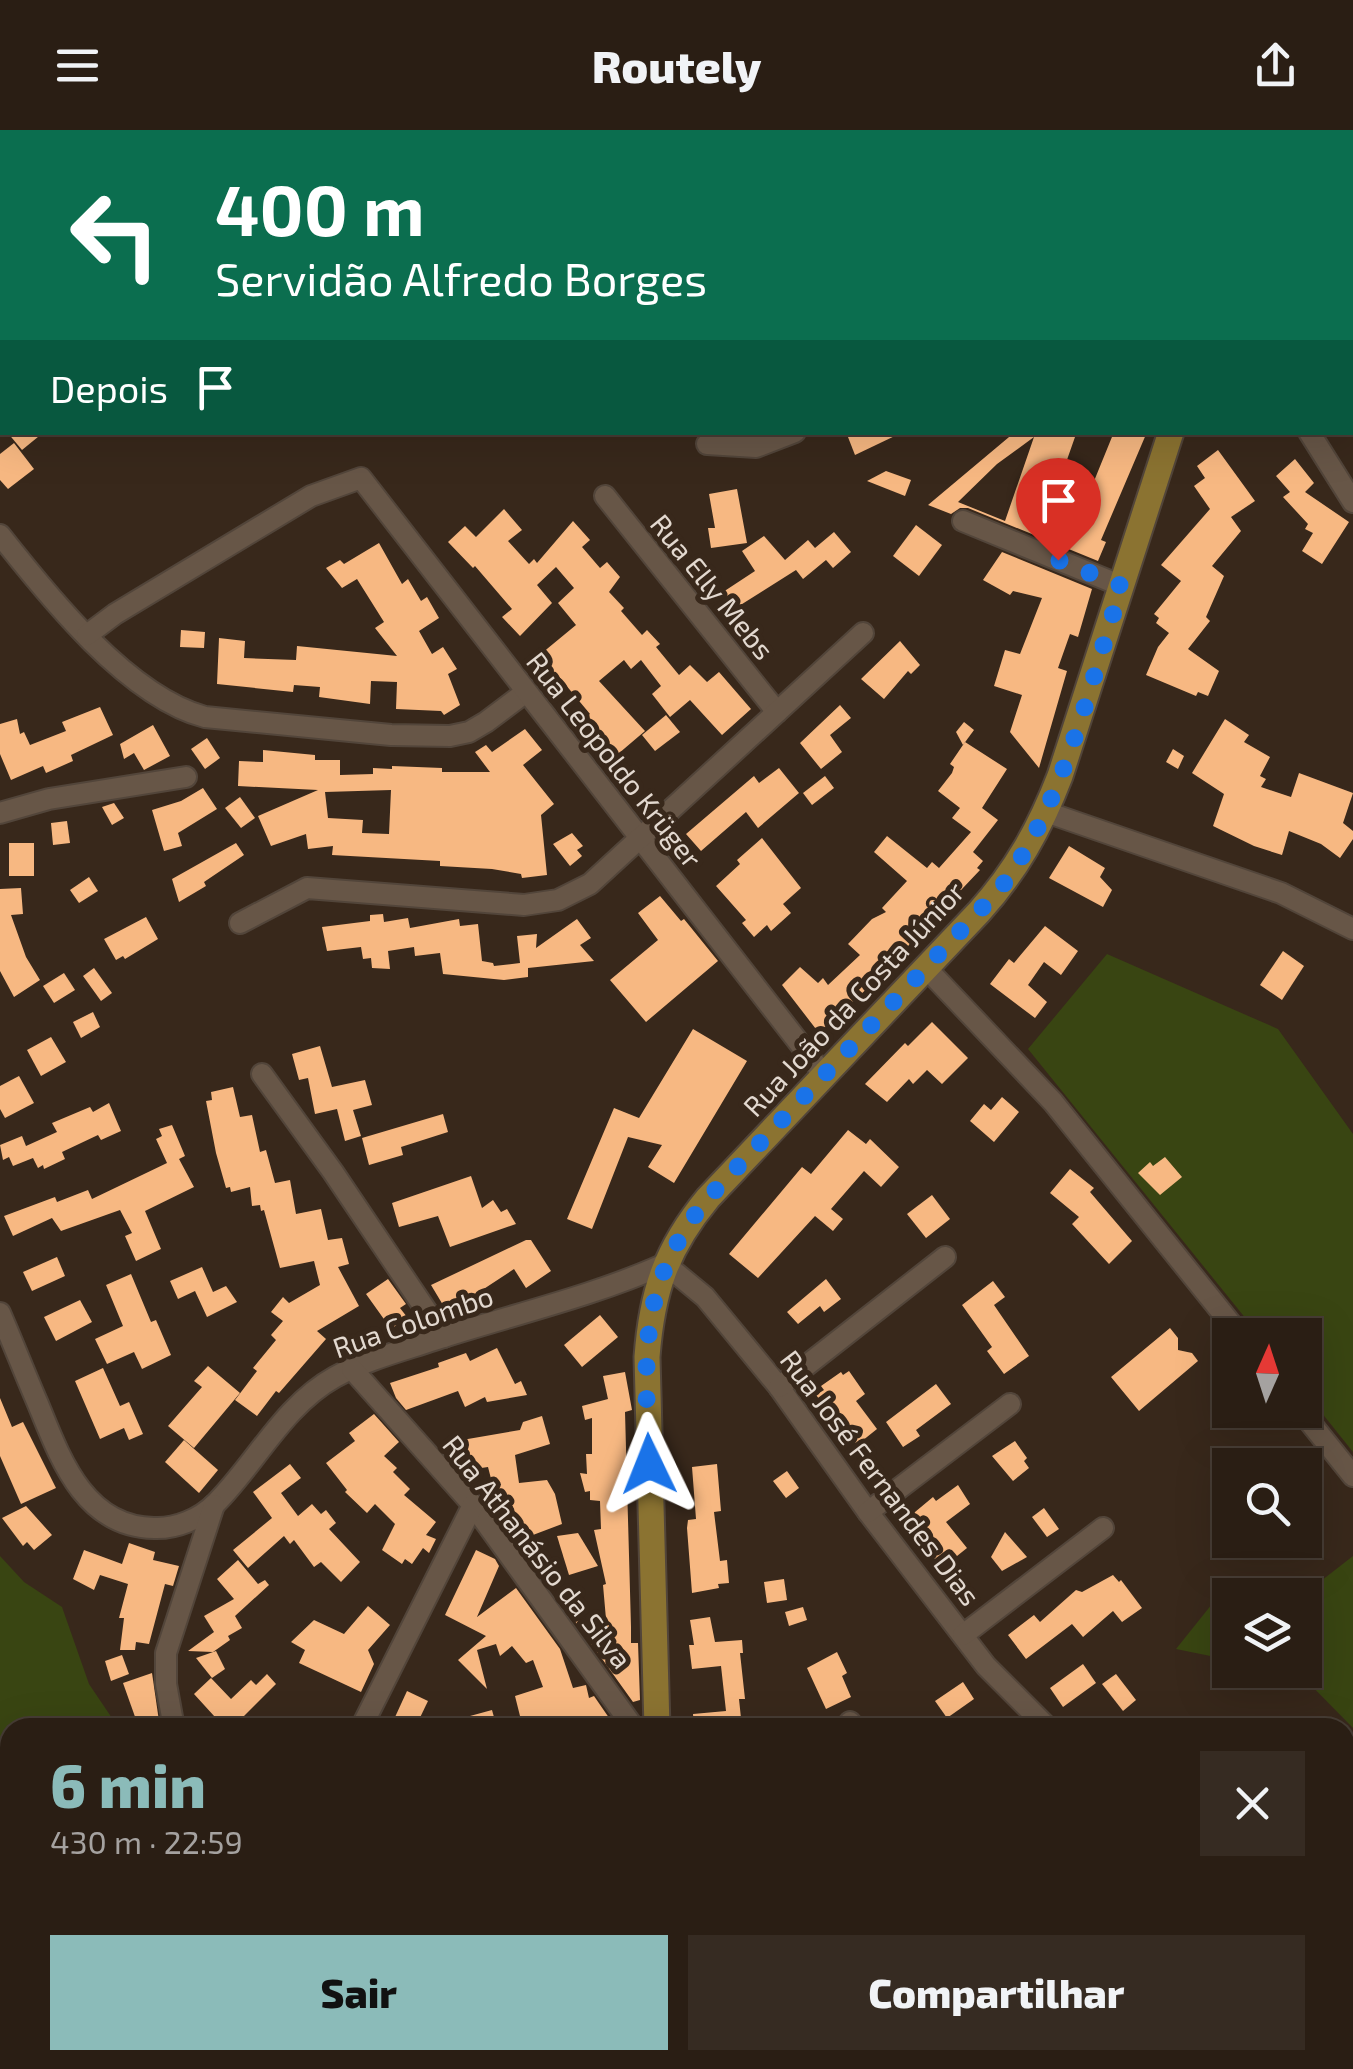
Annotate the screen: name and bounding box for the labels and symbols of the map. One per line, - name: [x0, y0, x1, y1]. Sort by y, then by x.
- pin: [1016, 458, 1101, 561]
- street label: Rua Elly Mebs: [644, 507, 782, 666]
- street label: Rua Leopoldo Krüger: [520, 645, 710, 874]
- street label: Rua João da Costa Júnior: [736, 874, 971, 1123]
- street label: Rua Colombo: [328, 1278, 497, 1364]
- north arrow: [1212, 1318, 1322, 1428]
- street label: Rua José Fernandes Dias: [774, 1343, 988, 1612]
- position arrow: [597, 1412, 701, 1516]
- street label: Rua Athanásio da Silva: [436, 1428, 639, 1675]

